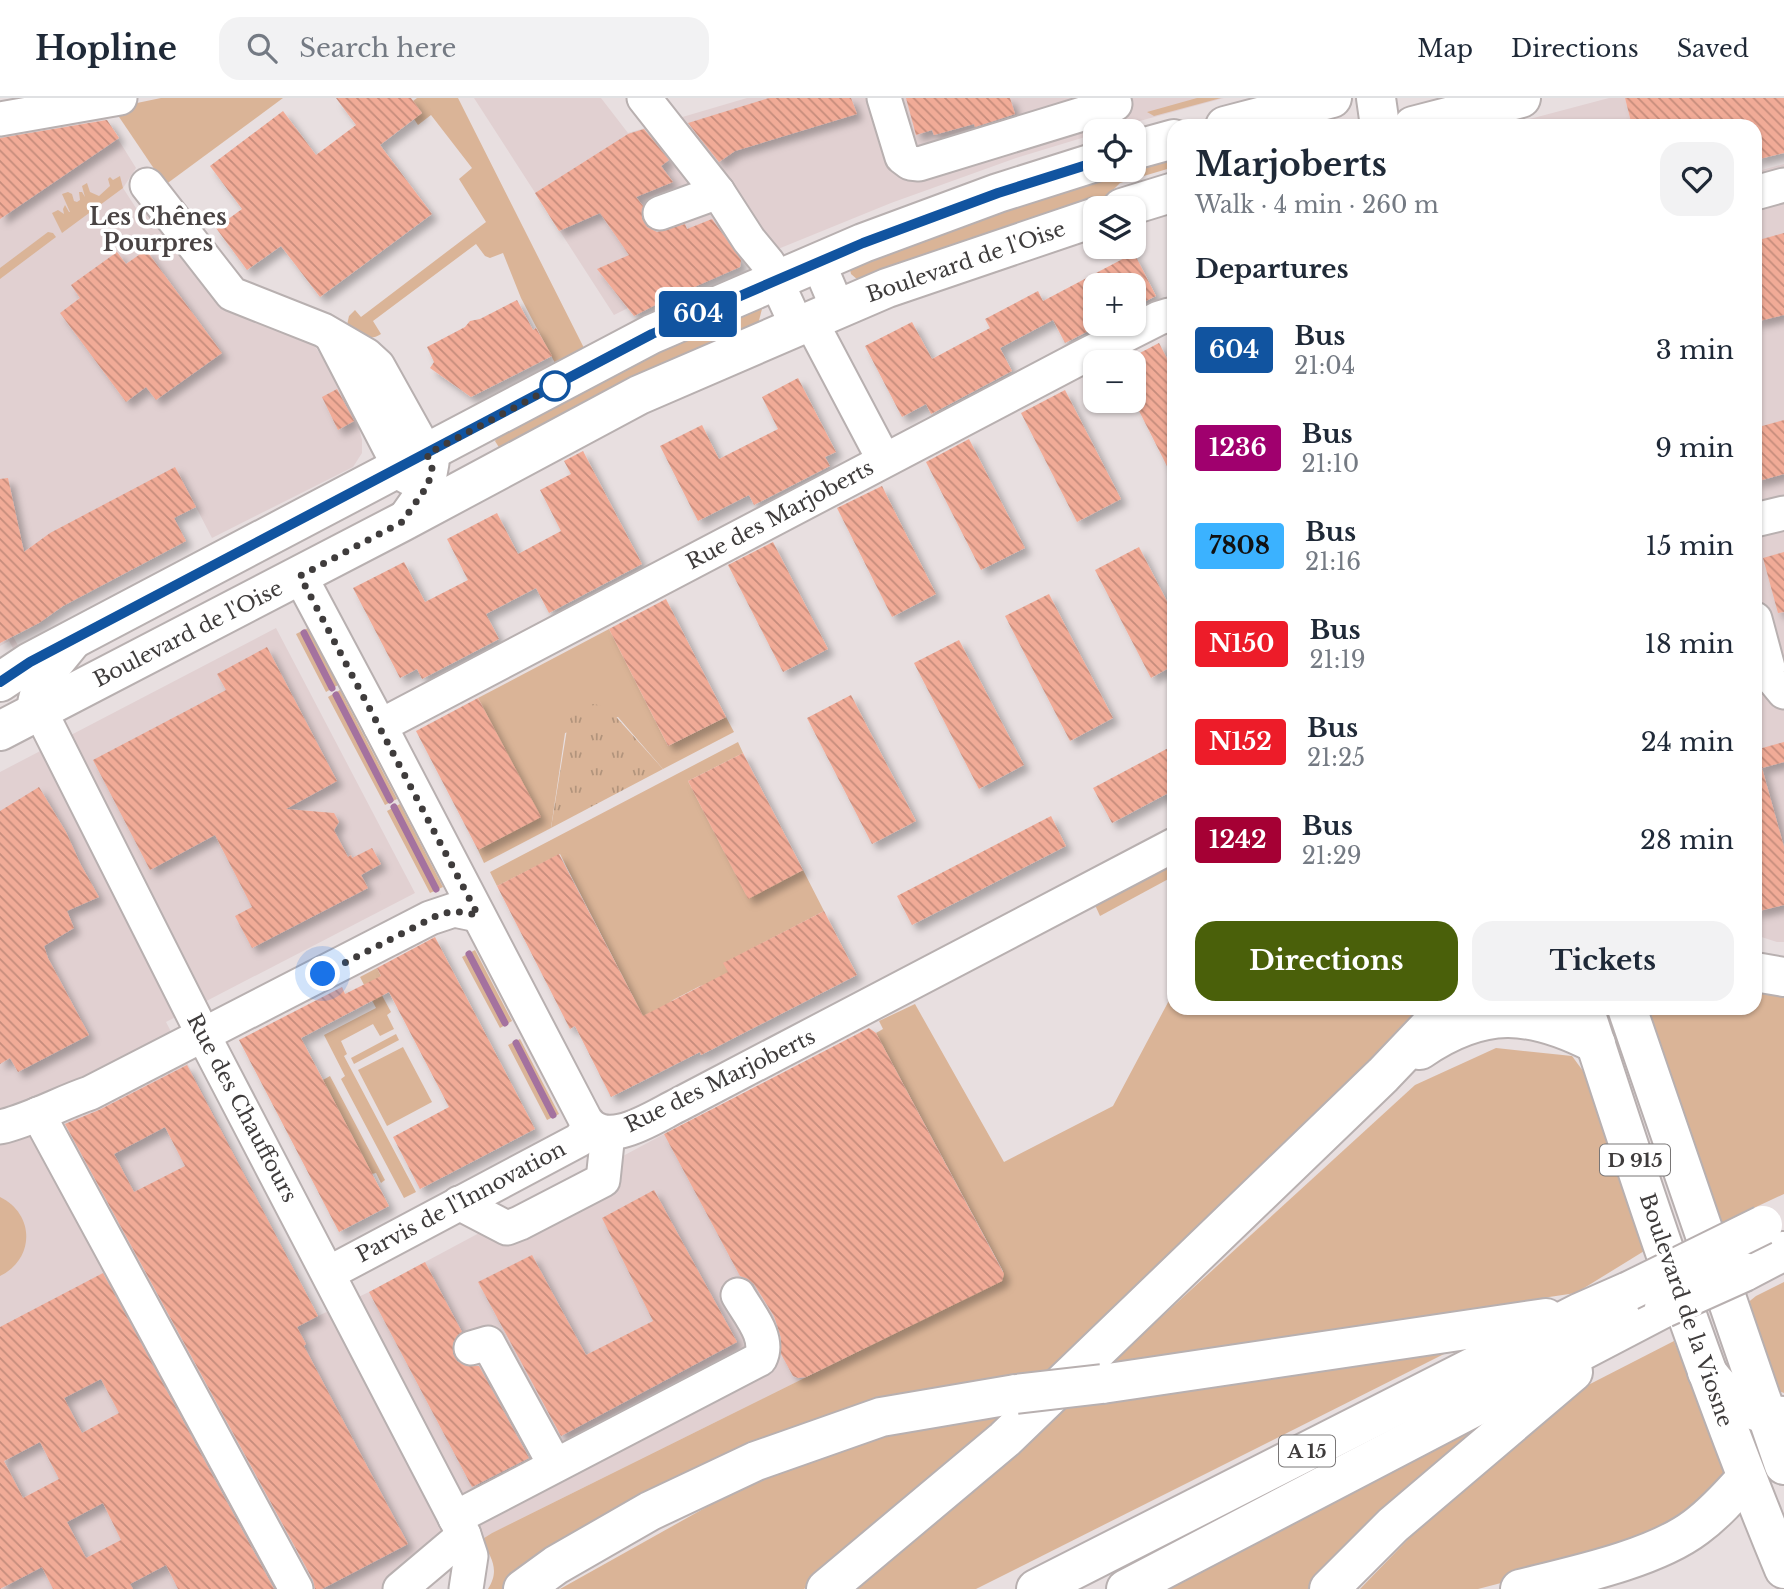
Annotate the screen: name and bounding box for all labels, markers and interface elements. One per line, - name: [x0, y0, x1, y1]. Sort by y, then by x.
- search box: [219, 17, 709, 80]
- text: Hopline: [35, 28, 177, 69]
- icon: search: [243, 29, 281, 67]
- text: Search here: [299, 32, 456, 64]
- text: Map: [1417, 34, 1473, 63]
- text: Directions: [1511, 34, 1639, 63]
- text: Saved: [1677, 34, 1749, 63]
- map controls: [1083, 119, 1146, 413]
- button: locate: [1083, 119, 1146, 182]
- button: heart: [1660, 142, 1734, 216]
- text: Marjoberts: [1195, 144, 1387, 185]
- text: Walk · 4 min · 260 m: [1195, 191, 1439, 219]
- button: layers: [1083, 196, 1146, 259]
- district label: Les Chênes Pourpres: [89, 203, 227, 257]
- street label: Boulevard de l'Oise: [863, 216, 1069, 308]
- text: Departures: [1195, 253, 1349, 285]
- button: +: [1083, 273, 1146, 336]
- line badge: 604: [658, 291, 738, 337]
- text: 604: [673, 299, 723, 328]
- text: Bus: [1294, 320, 1345, 352]
- text: 3 min: [1656, 334, 1734, 366]
- text: 604: [1209, 335, 1259, 364]
- button: −: [1083, 350, 1146, 413]
- text: 21:04: [1294, 352, 1355, 380]
- unlabelled marker: [540, 371, 570, 401]
- text: Bus: [1302, 418, 1353, 450]
- text: 9 min: [1655, 432, 1734, 464]
- text: 1236: [1209, 433, 1267, 462]
- text: 21:10: [1302, 450, 1359, 478]
- street label: Rue des Marjoberts: [682, 455, 878, 575]
- text: Bus: [1305, 516, 1356, 548]
- text: 15 min: [1645, 530, 1734, 562]
- text: 7808: [1209, 531, 1270, 560]
- text: 21:16: [1305, 548, 1361, 576]
- street label: Boulevard de l'Oise: [89, 575, 287, 693]
- text: Bus: [1309, 614, 1361, 646]
- text: 18 min: [1645, 628, 1734, 660]
- text: N150: [1209, 629, 1274, 658]
- text: 21:19: [1309, 646, 1365, 674]
- text: Bus: [1307, 712, 1358, 744]
- text: 24 min: [1641, 726, 1734, 758]
- text: N152: [1209, 727, 1272, 756]
- text: 21:25: [1307, 744, 1365, 772]
- text: Bus: [1302, 810, 1353, 842]
- text: 28 min: [1640, 824, 1734, 856]
- text: 1242: [1209, 825, 1267, 854]
- text: 21:29: [1302, 842, 1362, 870]
- button: Directions: [1195, 921, 1458, 1001]
- button: Tickets: [1472, 921, 1734, 1001]
- your location: [305, 956, 340, 991]
- street label: Rue des Chauffours: [181, 1009, 303, 1207]
- street label: Rue des Marjoberts: [621, 1024, 819, 1138]
- street label: Parvis de l'Innovation: [352, 1136, 570, 1268]
- road number: D 915: [1600, 1144, 1670, 1176]
- street label: Boulevard de la Viosne: [1634, 1190, 1738, 1430]
- road number: A 15: [1279, 1436, 1335, 1466]

